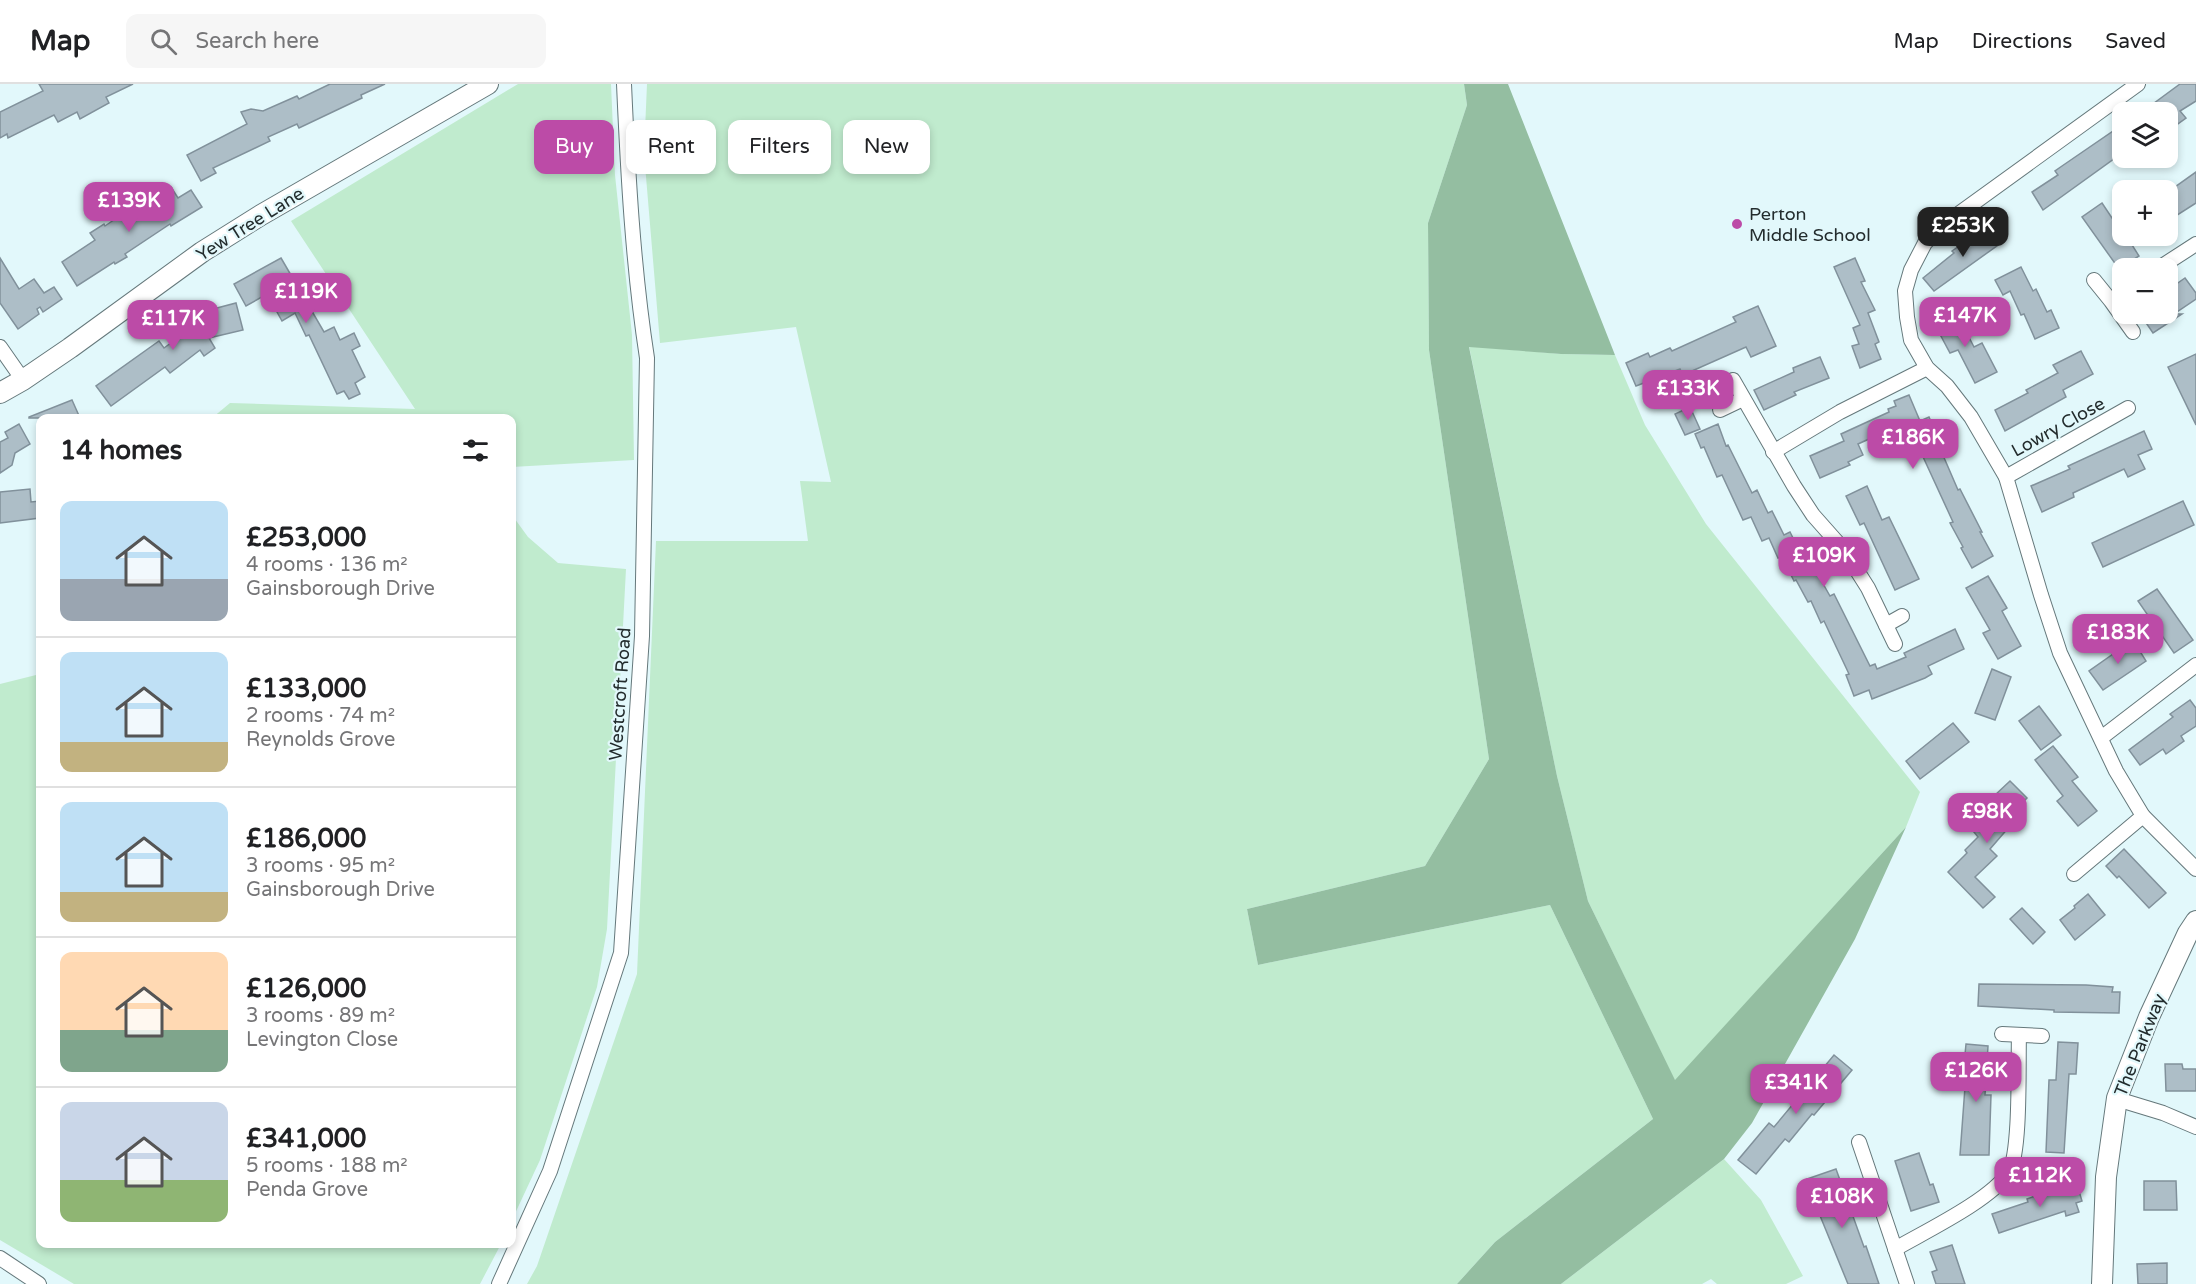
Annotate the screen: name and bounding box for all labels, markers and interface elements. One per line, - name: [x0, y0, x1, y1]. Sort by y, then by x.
- search box: [126, 14, 546, 68]
- text: Map: [30, 24, 90, 58]
- icon: search: [147, 25, 180, 58]
- text: Search here: [195, 28, 319, 54]
- text: Map: [1893, 29, 1939, 54]
- text: Directions: [1972, 29, 2072, 54]
- text: Saved: [2105, 29, 2166, 54]
- map controls: [2112, 102, 2178, 324]
- button: layers: [2112, 102, 2178, 168]
- chip: Buy: [534, 120, 614, 174]
- chip: Rent: [626, 120, 716, 174]
- chip: Filters: [728, 120, 831, 174]
- chip: New: [843, 120, 930, 174]
- button: +: [2112, 180, 2178, 246]
- pin: £139K: [87, 182, 171, 233]
- street label: Yew Tree Lane: [192, 182, 308, 266]
- text: £139K: [97, 189, 161, 213]
- place label: Perton Middle School: [1749, 203, 1871, 246]
- pin: £253K: [1921, 207, 2005, 258]
- text: £253K: [1931, 214, 1995, 238]
- marker: Perton Middle School: [1730, 217, 1744, 231]
- button: −: [2112, 258, 2178, 324]
- pin: £119K: [264, 273, 348, 324]
- text: £119K: [274, 280, 338, 304]
- pin: £147K: [1923, 297, 2007, 348]
- pin: £117K: [131, 300, 215, 351]
- text: £147K: [1933, 304, 1997, 328]
- text: £117K: [141, 307, 205, 331]
- pin: £133K: [1646, 370, 1730, 421]
- text: £133K: [1656, 377, 1720, 401]
- street label: Lowry Close: [2007, 392, 2109, 462]
- pin: £186K: [1871, 419, 1955, 470]
- text: £186K: [1881, 426, 1945, 450]
- icon: filters: [459, 434, 492, 467]
- text: 14 homes: [60, 435, 182, 466]
- text: £253,000: [246, 522, 366, 553]
- icon: home: [108, 525, 180, 597]
- pin: £109K: [1782, 537, 1866, 588]
- text: £109K: [1792, 544, 1856, 568]
- text: 4 rooms · 136 m²: [246, 553, 408, 577]
- text: Gainsborough Drive: [246, 577, 435, 601]
- pin: £183K: [2076, 614, 2160, 665]
- text: £183K: [2086, 621, 2150, 645]
- street label: Westcroft Road: [604, 627, 636, 761]
- text: £133,000: [246, 673, 366, 704]
- icon: home: [108, 676, 180, 748]
- text: 2 rooms · 74 m²: [246, 704, 395, 728]
- text: Reynolds Grove: [246, 728, 395, 752]
- pin: £98K: [1951, 793, 2023, 844]
- text: £98K: [1962, 800, 2012, 824]
- text: £186,000: [246, 823, 366, 854]
- icon: home: [108, 826, 180, 898]
- text: 3 rooms · 95 m²: [246, 854, 395, 878]
- text: Gainsborough Drive: [246, 878, 435, 902]
- text: £126,000: [246, 973, 366, 1004]
- icon: home: [108, 976, 180, 1048]
- street label: The Parkway: [2109, 990, 2171, 1100]
- text: 3 rooms · 89 m²: [246, 1004, 395, 1028]
- text: Levington Close: [246, 1028, 398, 1052]
- pin: £126K: [1934, 1052, 2018, 1103]
- text: £126K: [1944, 1059, 2008, 1083]
- pin: £341K: [1754, 1064, 1838, 1115]
- text: £341K: [1764, 1071, 1828, 1095]
- text: £341,000: [246, 1123, 366, 1154]
- icon: home: [108, 1126, 180, 1198]
- text: 5 rooms · 188 m²: [246, 1154, 408, 1178]
- pin: £112K: [1998, 1157, 2082, 1208]
- text: £112K: [2008, 1164, 2072, 1188]
- text: Penda Grove: [246, 1178, 368, 1202]
- pin: £108K: [1800, 1178, 1884, 1229]
- text: £108K: [1810, 1185, 1874, 1209]

